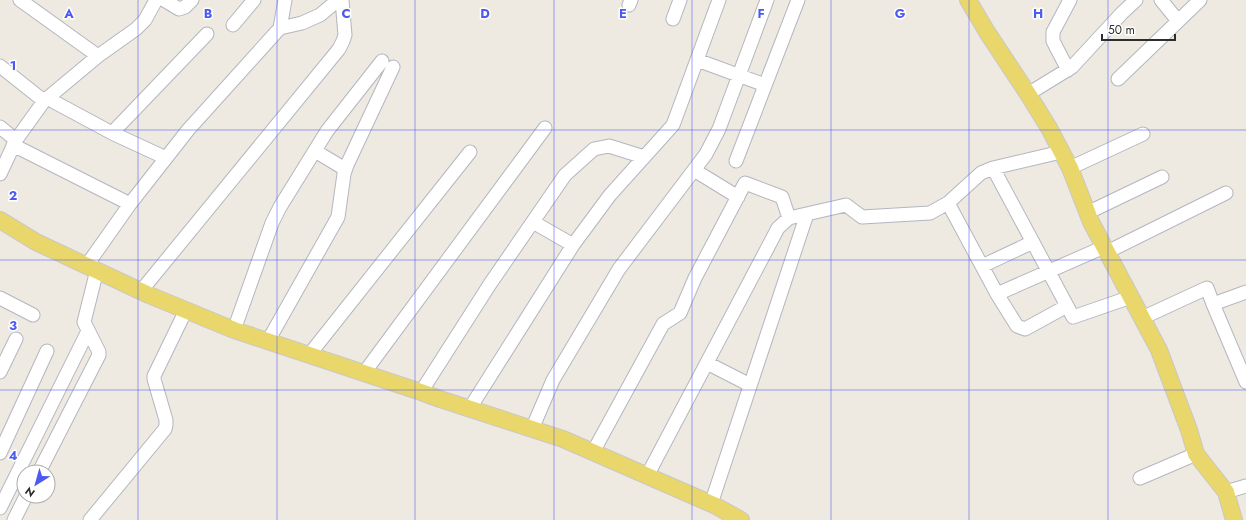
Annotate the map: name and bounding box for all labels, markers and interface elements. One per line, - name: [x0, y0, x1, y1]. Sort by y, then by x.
- text: A: [63, 4, 74, 23]
- text: B: [204, 4, 213, 23]
- text: C: [341, 4, 351, 23]
- text: D: [480, 4, 490, 23]
- text: E: [619, 4, 627, 23]
- text: F: [757, 4, 765, 23]
- text: G: [895, 4, 906, 23]
- text: H: [1033, 4, 1043, 23]
- scale bar: [1102, 16, 1175, 42]
- text: 50 m: [1108, 21, 1135, 39]
- text: 1: [10, 56, 16, 75]
- text: 2: [9, 186, 17, 205]
- text: 3: [9, 316, 17, 335]
- text: 4: [8, 446, 18, 465]
- north arrow: [16, 464, 56, 504]
- text: N: [22, 483, 38, 501]

